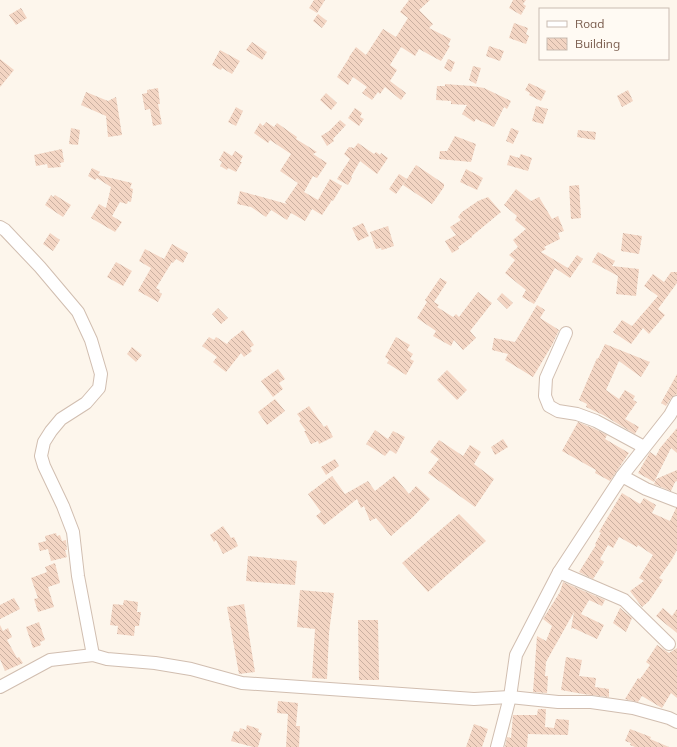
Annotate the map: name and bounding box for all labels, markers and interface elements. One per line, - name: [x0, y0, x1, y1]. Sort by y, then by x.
- legend: [539, 8, 669, 60]
- text: Road: [575, 16, 604, 31]
- text: Building: [575, 36, 620, 51]

